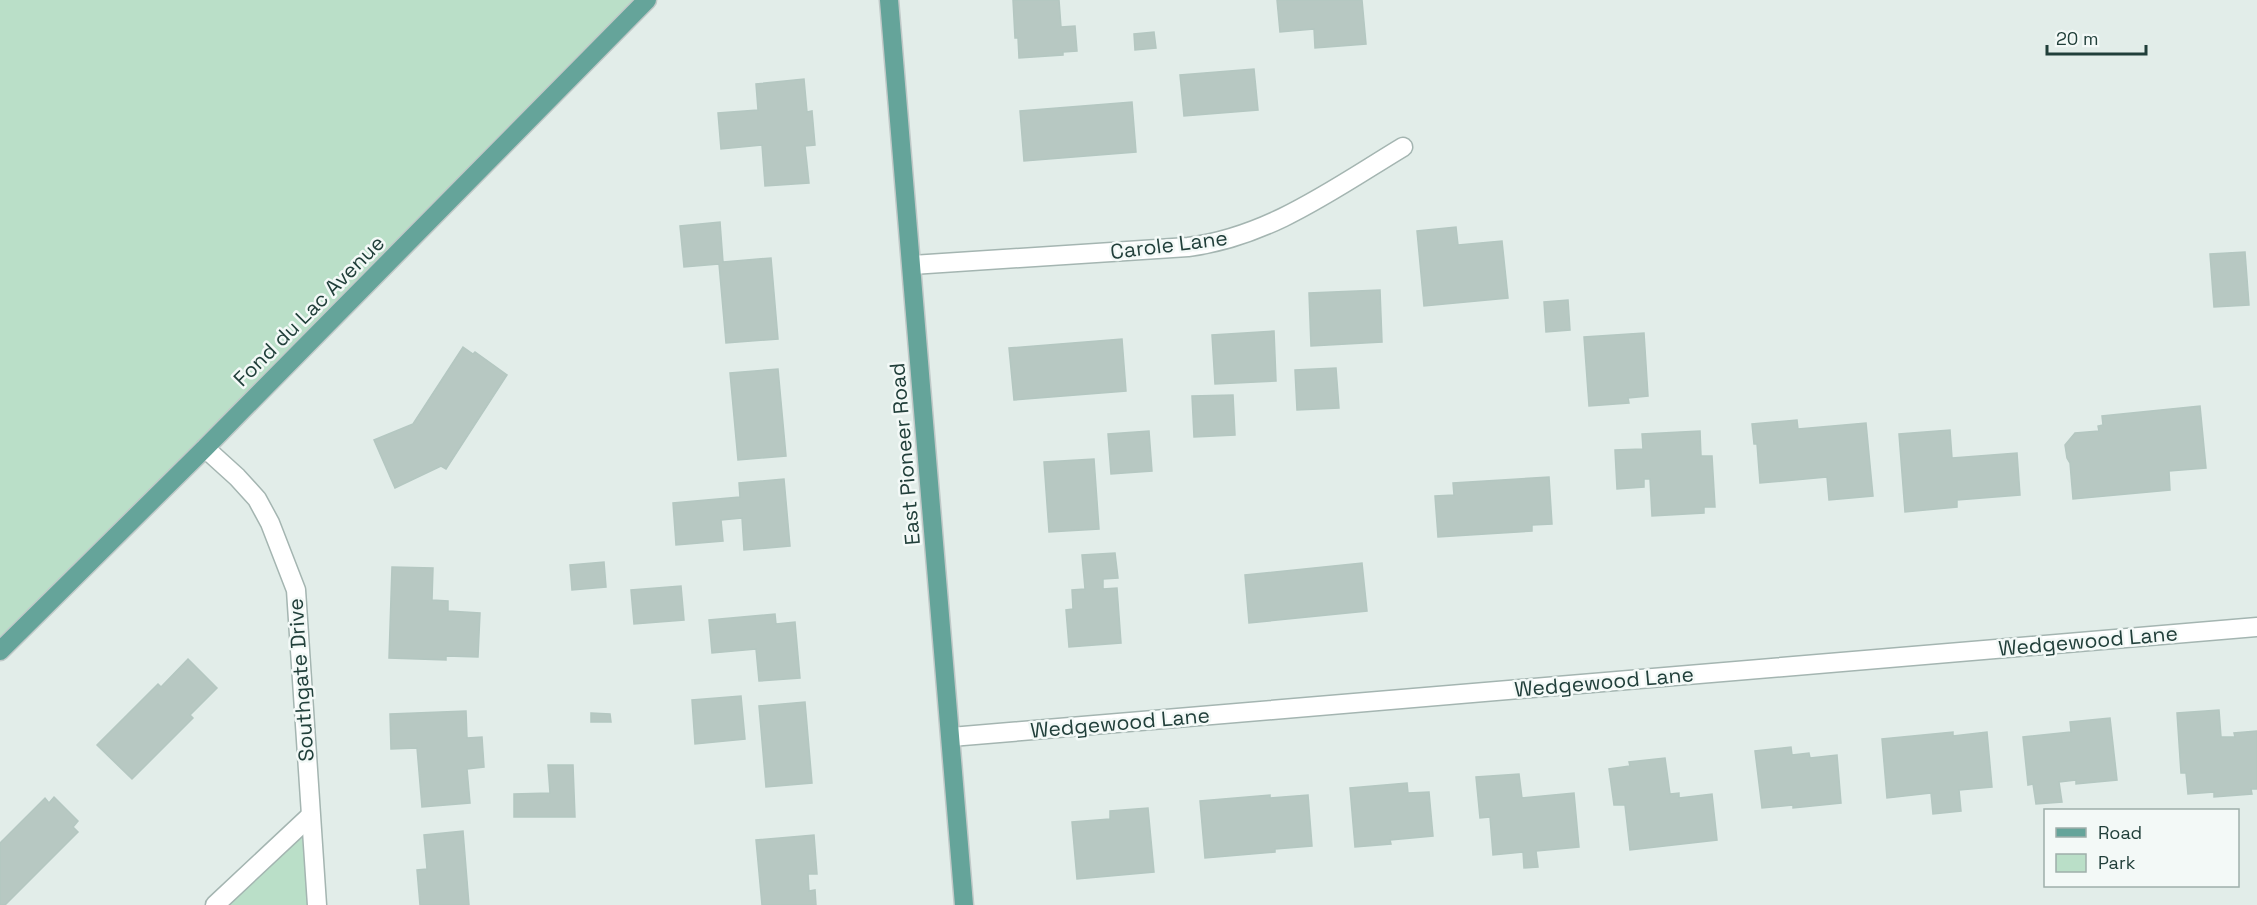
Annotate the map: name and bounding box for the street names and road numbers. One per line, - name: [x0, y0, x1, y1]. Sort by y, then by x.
- street label: Carole Lane: [1109, 224, 1229, 265]
- street label: Fond du Lac Avenue: [227, 229, 390, 392]
- street label: East Pioneer Road: [883, 362, 926, 546]
- street label: Southgate Drive: [281, 598, 320, 763]
- street label: Wedgewood Lane: [1997, 619, 2179, 662]
- street label: Wedgewood Lane: [1513, 660, 1695, 703]
- street label: Wedgewood Lane: [1029, 701, 1211, 744]

